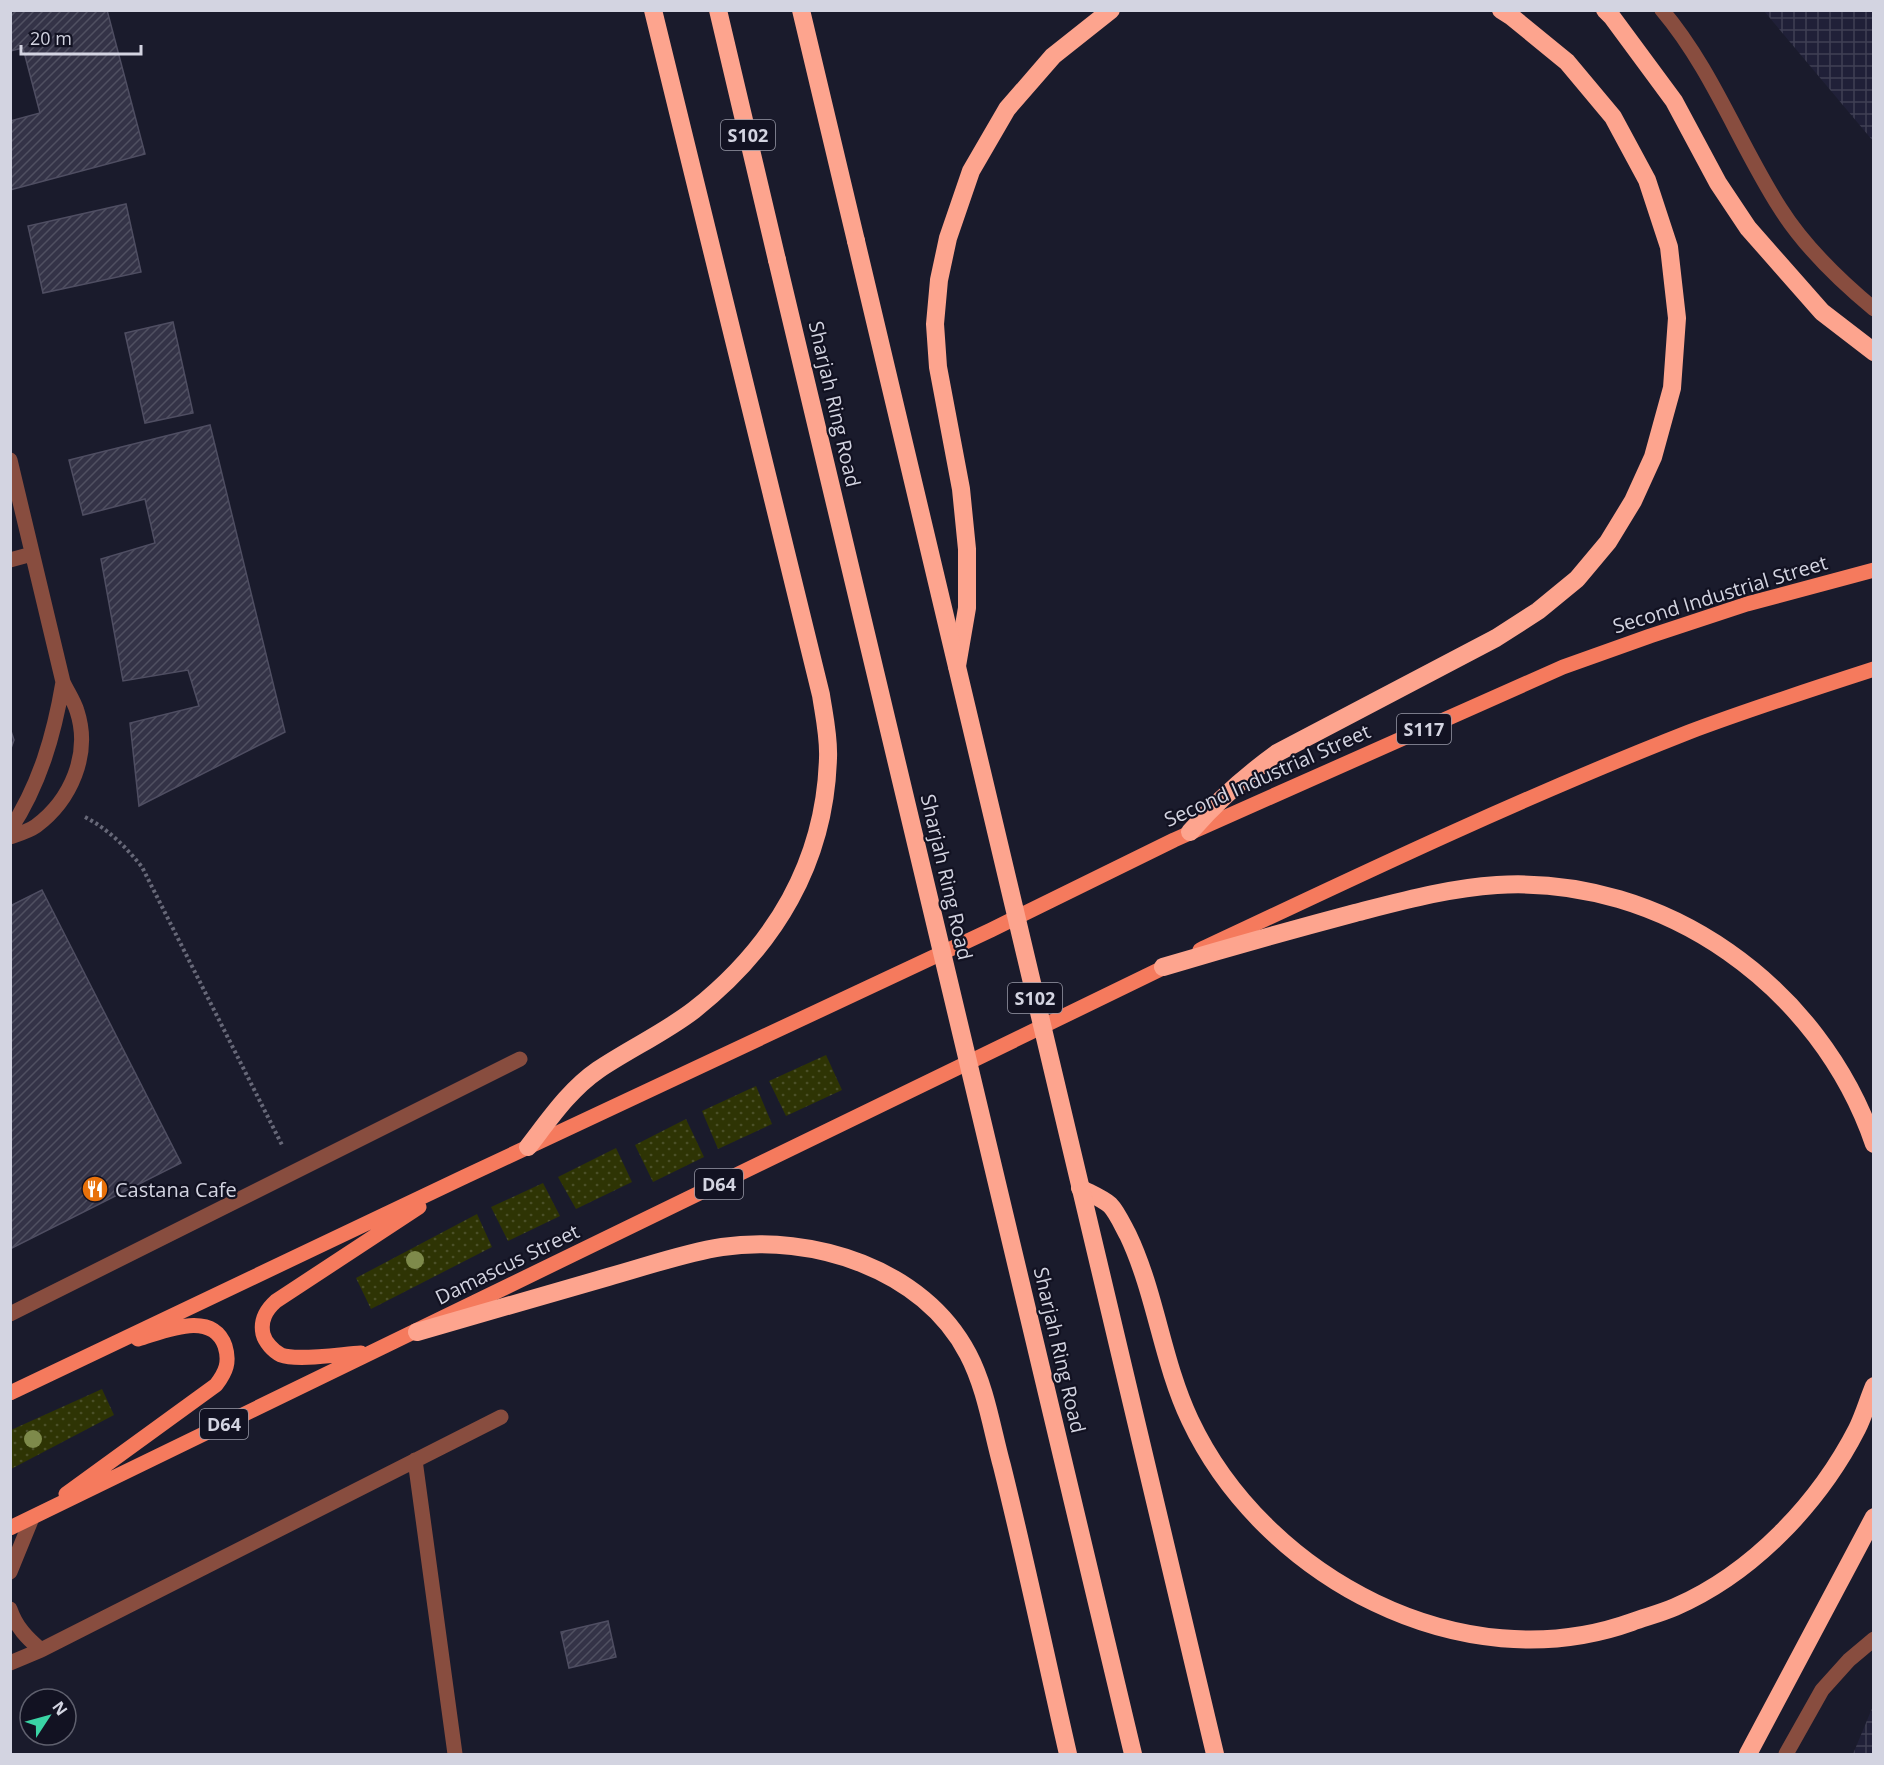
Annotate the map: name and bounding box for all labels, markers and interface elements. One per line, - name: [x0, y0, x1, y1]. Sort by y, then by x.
- scale bar: [21, 18, 141, 56]
- text: 20 m: [30, 26, 72, 50]
- road number: S102: [721, 120, 775, 150]
- street label: Sharjah Ring Road: [803, 318, 867, 490]
- street label: Second Industrial Street: [1609, 548, 1831, 640]
- road number: S117: [1397, 714, 1451, 744]
- street label: Second Industrial Street: [1160, 717, 1374, 833]
- street label: Sharjah Ring Road: [915, 791, 979, 963]
- road number: S102: [1008, 983, 1062, 1013]
- road number: D64: [695, 1169, 743, 1199]
- restaurant icon: Castana Cafe: [80, 1174, 110, 1204]
- place label: Castana Cafe: [115, 1176, 237, 1203]
- street label: Damascus Street: [430, 1217, 584, 1311]
- street label: Sharjah Ring Road: [1028, 1264, 1092, 1436]
- road number: D64: [200, 1409, 248, 1439]
- north arrow: [18, 1687, 78, 1747]
- text: N: [47, 1696, 73, 1720]

